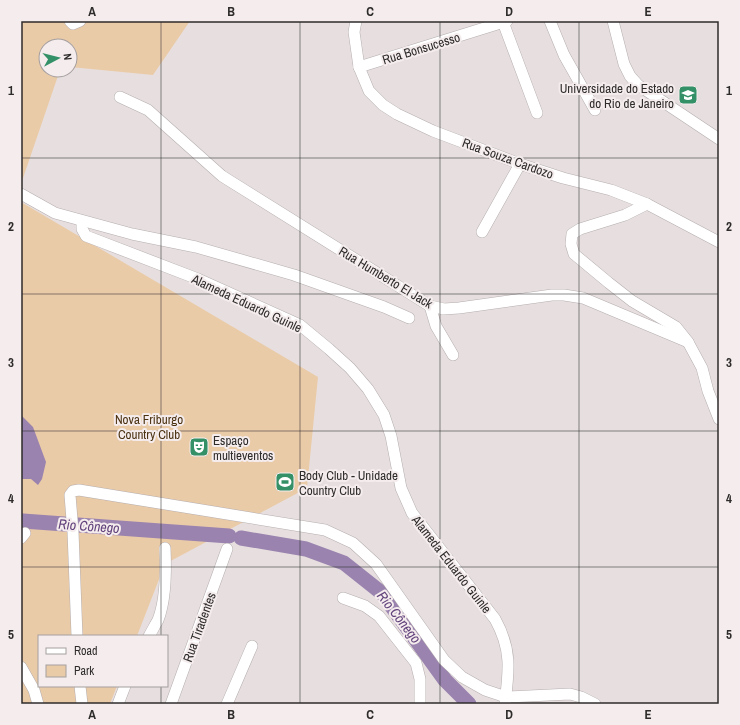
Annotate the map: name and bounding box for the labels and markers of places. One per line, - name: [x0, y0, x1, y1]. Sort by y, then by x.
- place label: Universidade do Estado do Rio de Janeiro: [560, 80, 674, 112]
- school or university icon: Universidade do Estado do Rio de Janeiro: [677, 84, 699, 106]
- place label: Espaço multieventos: [213, 432, 273, 464]
- theatre icon: Espaço multieventos: [188, 436, 210, 458]
- place label: Body Club - Unidade Country Club: [299, 467, 398, 499]
- sports icon: Body Club - Unidade Country Club: [274, 471, 296, 493]

